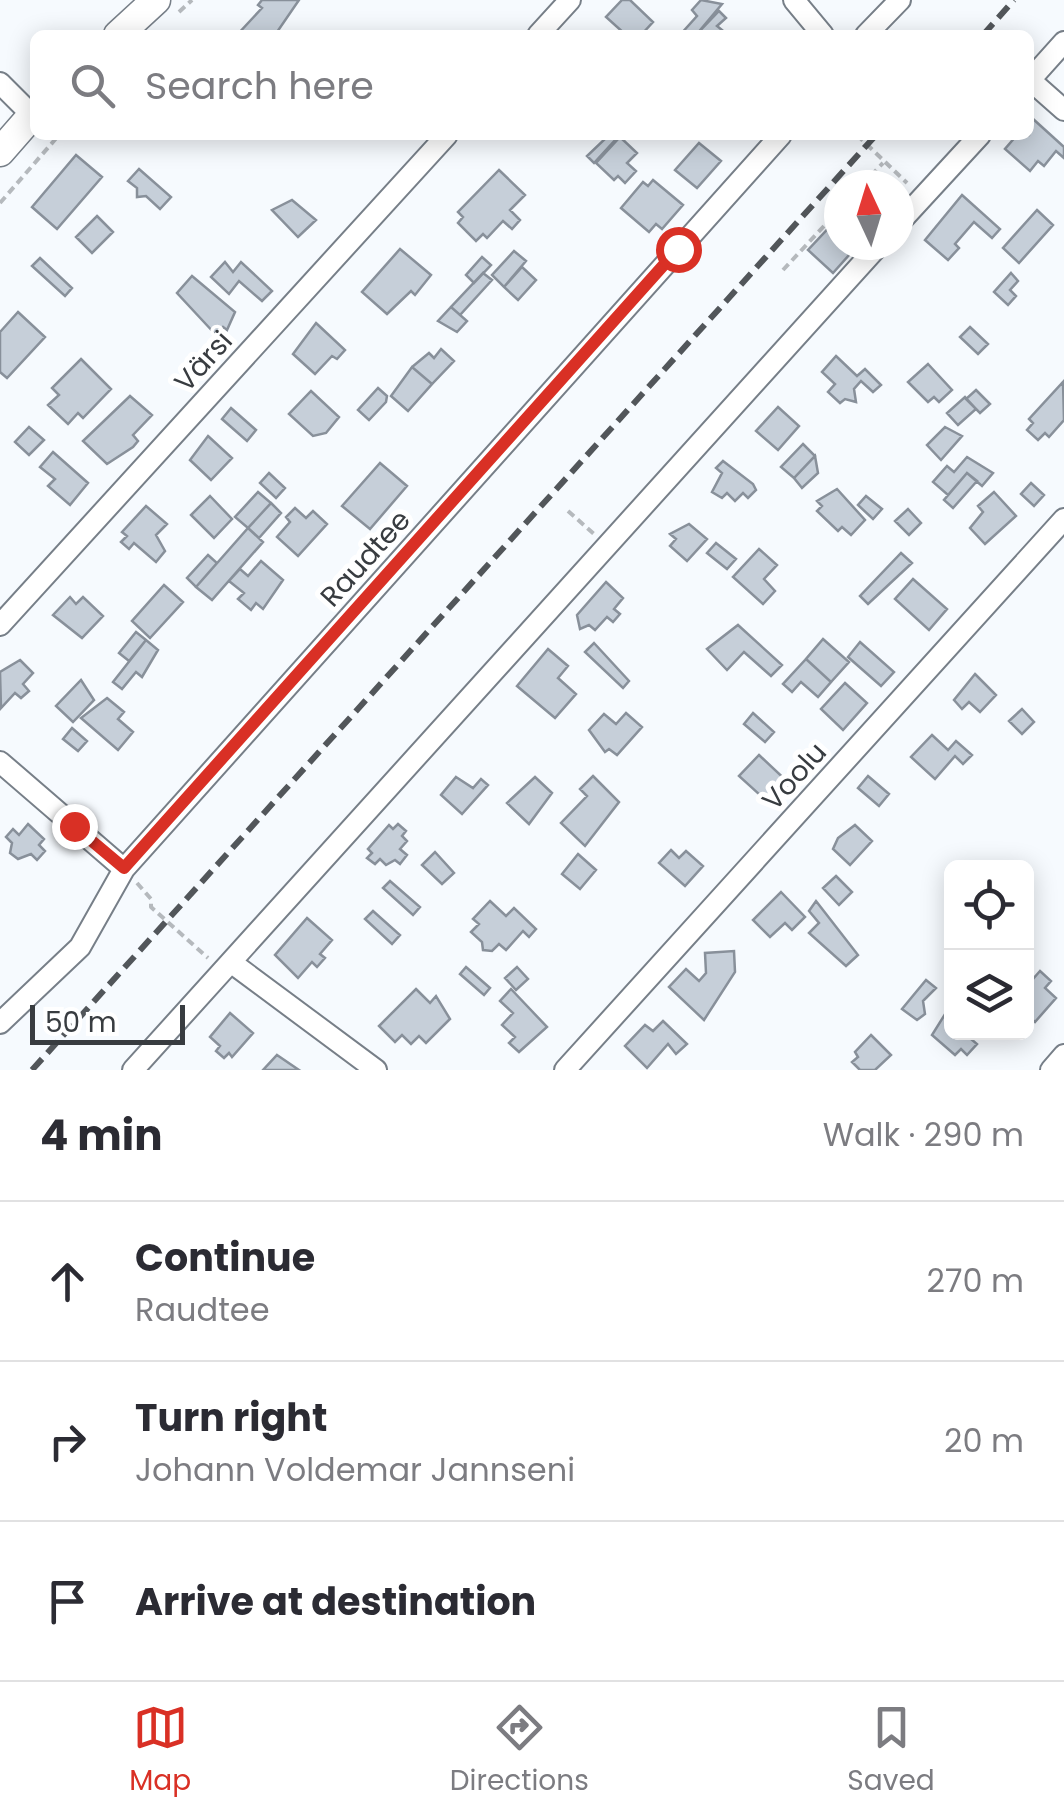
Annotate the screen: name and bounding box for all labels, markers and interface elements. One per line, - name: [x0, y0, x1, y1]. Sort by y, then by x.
- search box: [30, 30, 1034, 140]
- icon: search: [65, 58, 120, 113]
- text: Search here: [145, 59, 374, 112]
- north arrow: [824, 170, 914, 260]
- route start: [656, 227, 702, 273]
- street label: Värsi: [166, 322, 241, 400]
- street label: Raudtee: [311, 502, 419, 615]
- street label: Voolu: [753, 734, 835, 819]
- route end: [52, 804, 98, 850]
- map controls: [944, 860, 1034, 1040]
- button: locate: [944, 860, 1034, 950]
- button: layers: [944, 950, 1034, 1040]
- scale bar: [30, 1000, 185, 1044]
- text: 50 m: [45, 1003, 116, 1042]
- text: 4 min: [40, 1106, 163, 1165]
- text: Walk · 290 m: [823, 1112, 1024, 1157]
- text: Continue: [135, 1231, 315, 1284]
- icon: ahead: [40, 1254, 95, 1309]
- text: 270 m: [927, 1258, 1024, 1303]
- text: Raudtee: [135, 1287, 270, 1332]
- text: Turn right: [135, 1391, 327, 1444]
- icon: right: [40, 1414, 95, 1469]
- text: 20 m: [944, 1418, 1024, 1463]
- text: Johann Voldemar Jannseni: [135, 1447, 575, 1492]
- icon: arrive: [40, 1574, 95, 1629]
- text: Arrive at destination: [135, 1575, 536, 1628]
- tab: Map: [129, 1700, 191, 1802]
- tab: Directions: [450, 1700, 589, 1802]
- tab: Saved: [847, 1700, 935, 1802]

